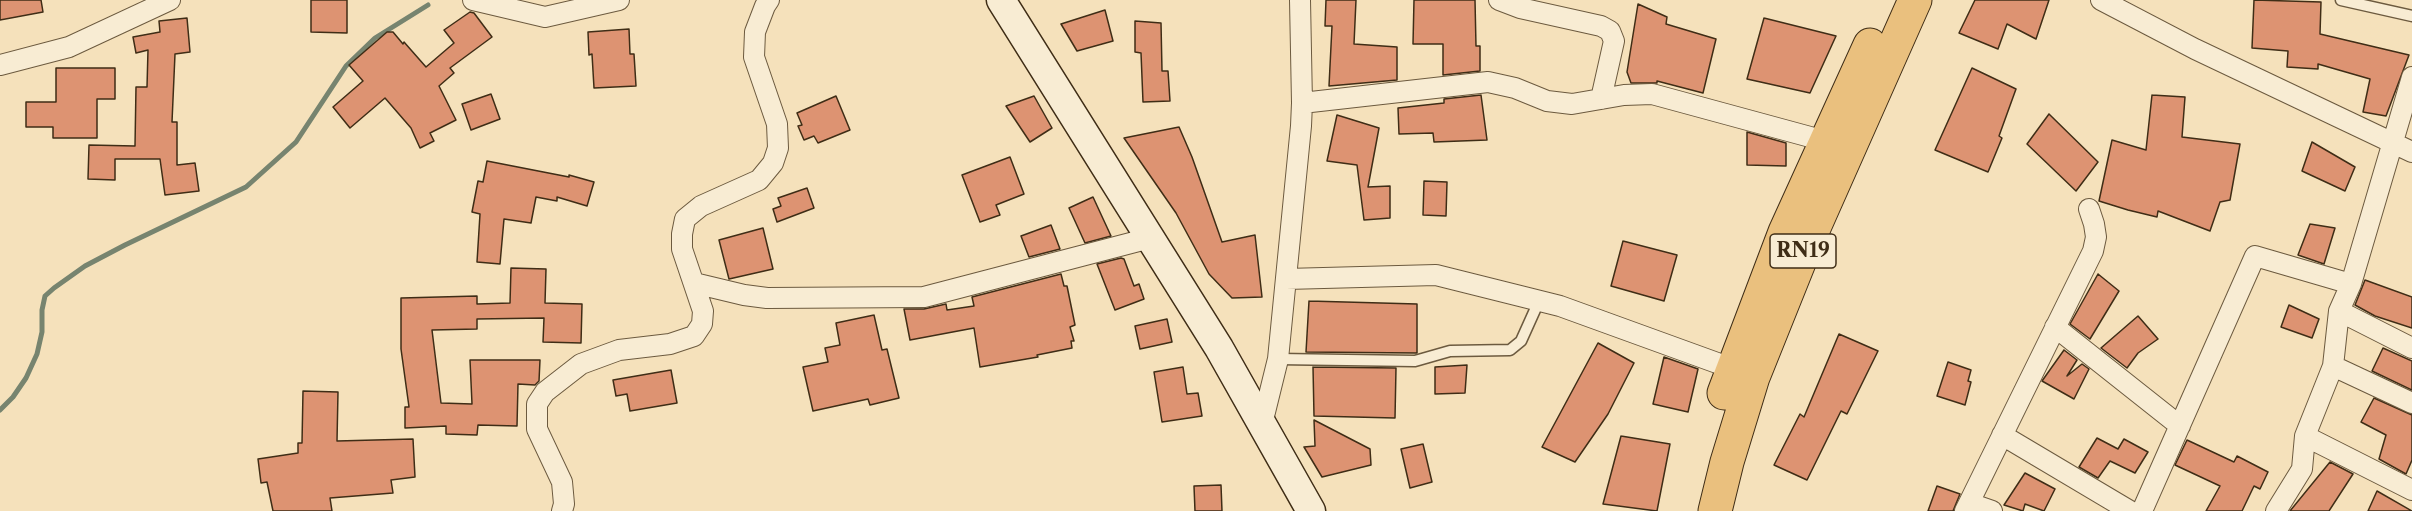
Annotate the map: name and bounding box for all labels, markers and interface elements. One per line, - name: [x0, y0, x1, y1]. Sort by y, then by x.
- road number: RN19: [1770, 234, 1836, 268]

